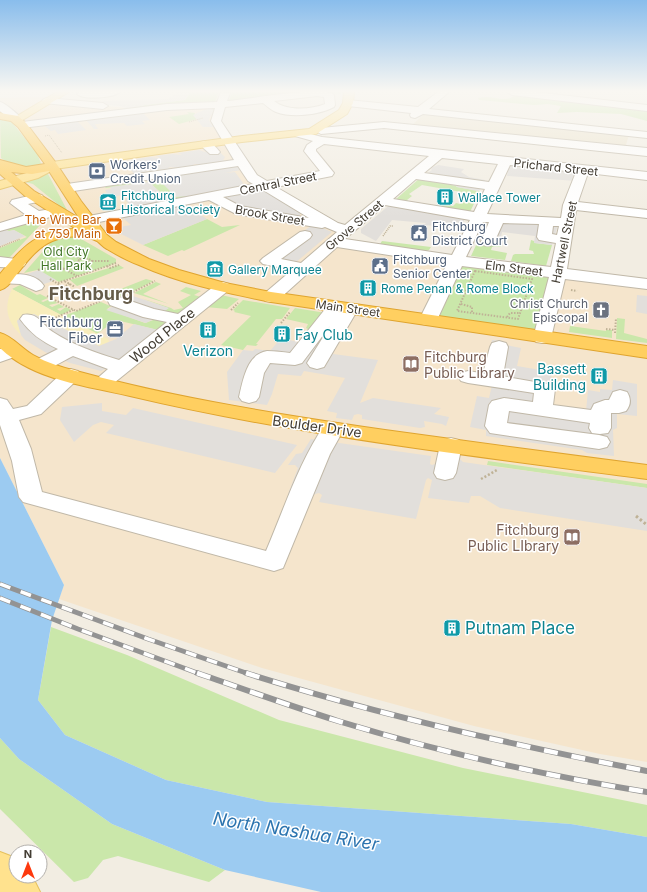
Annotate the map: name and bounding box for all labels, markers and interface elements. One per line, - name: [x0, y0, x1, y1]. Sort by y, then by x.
- street label: Prichard Street: [513, 155, 599, 179]
- place label: Workers' Credit Union: [110, 157, 181, 186]
- bank icon: Workers' Credit Union: [87, 161, 107, 181]
- street label: Central Street: [238, 168, 318, 198]
- building icon: Wallace Tower: [435, 187, 455, 207]
- place label: Fitchburg Historical Society: [121, 188, 221, 217]
- place label: Wallace Tower: [458, 190, 541, 205]
- museum icon: Fitchburg Historical Society: [98, 192, 118, 212]
- street label: Grove Street: [322, 196, 386, 254]
- street label: Hartwell Street: [548, 199, 580, 285]
- street label: Brook Street: [234, 202, 306, 229]
- place label: The Wine Bar at 759 Main: [24, 212, 101, 241]
- bar icon: The Wine Bar at 759 Main: [104, 216, 124, 236]
- place label: Fitchburg District Court: [432, 219, 507, 248]
- public building icon: Fitchburg District Court: [409, 223, 429, 243]
- park label: Old City Hall Park: [41, 244, 92, 273]
- place label: Fitchburg Senior Center: [393, 252, 471, 281]
- public building icon: Fitchburg Senior Center: [370, 256, 390, 276]
- street label: Elm Street: [484, 257, 544, 279]
- museum icon: Gallery Marquee: [205, 259, 225, 279]
- place label: Gallery Marquee: [228, 262, 322, 277]
- building icon: Rome Penan & Rome Block: [358, 278, 378, 298]
- place label: Rome Penan & Rome Block: [381, 281, 534, 296]
- district label: Fitchburg: [49, 283, 133, 304]
- street label: Main Street: [315, 296, 381, 320]
- place label: Christ Church Episcopal: [510, 296, 588, 325]
- church icon: Christ Church Episcopal: [591, 300, 611, 320]
- street label: Wood Place: [126, 304, 198, 366]
- place label: Fitchburg Fiber: [39, 313, 102, 346]
- office icon: Fitchburg Fiber: [105, 319, 125, 339]
- building icon: Verizon: [198, 320, 218, 340]
- building icon: Fay Club: [272, 324, 292, 344]
- place label: Fay Club: [295, 326, 353, 343]
- place label: Verizon: [183, 342, 233, 359]
- place label: Fitchburg Public Library: [424, 348, 515, 381]
- library icon: Fitchburg Public Library: [401, 354, 421, 374]
- place label: Bassett Building: [533, 360, 586, 393]
- building icon: Bassett Building: [589, 366, 609, 386]
- street label: Boulder Drive: [271, 411, 363, 441]
- place label: Fitchburg Public LIbrary: [468, 521, 559, 554]
- library icon: Fitchburg Public LIbrary: [562, 527, 582, 547]
- building icon: Putnam Place: [442, 618, 462, 638]
- place label: Putnam Place: [465, 618, 575, 638]
- water label: North Nashua River: [212, 808, 382, 855]
- north arrow: [8, 844, 48, 884]
- text: N: [24, 847, 32, 861]

